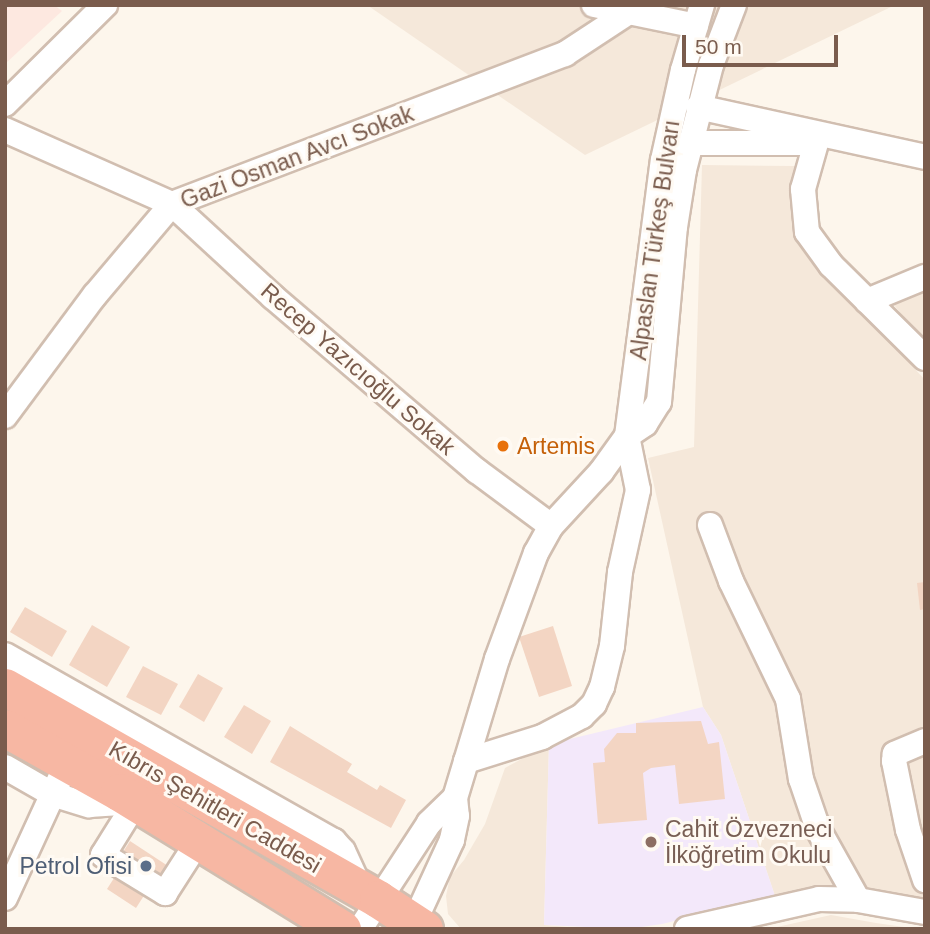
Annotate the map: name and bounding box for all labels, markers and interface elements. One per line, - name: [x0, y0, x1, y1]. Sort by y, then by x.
- scale bar: [685, 21, 841, 65]
- text: 50 m: [695, 35, 742, 58]
- street label: Gazi Osman Avcı Sokak: [176, 100, 418, 214]
- street label: Alpaslan Türkeş Bulvarı: [624, 118, 686, 362]
- street label: Recep Yazıcıoğlu Sokak: [255, 277, 461, 461]
- place label: Artemis: [517, 432, 595, 460]
- marker: Artemis: [495, 438, 511, 454]
- street label: Kıbrıs Şehitleri Caddesi: [104, 735, 326, 879]
- place label: Cahit Özvezneci İlköğretim Okulu: [665, 815, 832, 869]
- marker: Cahit Özvezneci İlköğretim Okulu: [643, 834, 659, 850]
- place label: Petrol Ofisi: [20, 852, 132, 880]
- marker: Petrol Ofisi: [138, 858, 154, 874]

